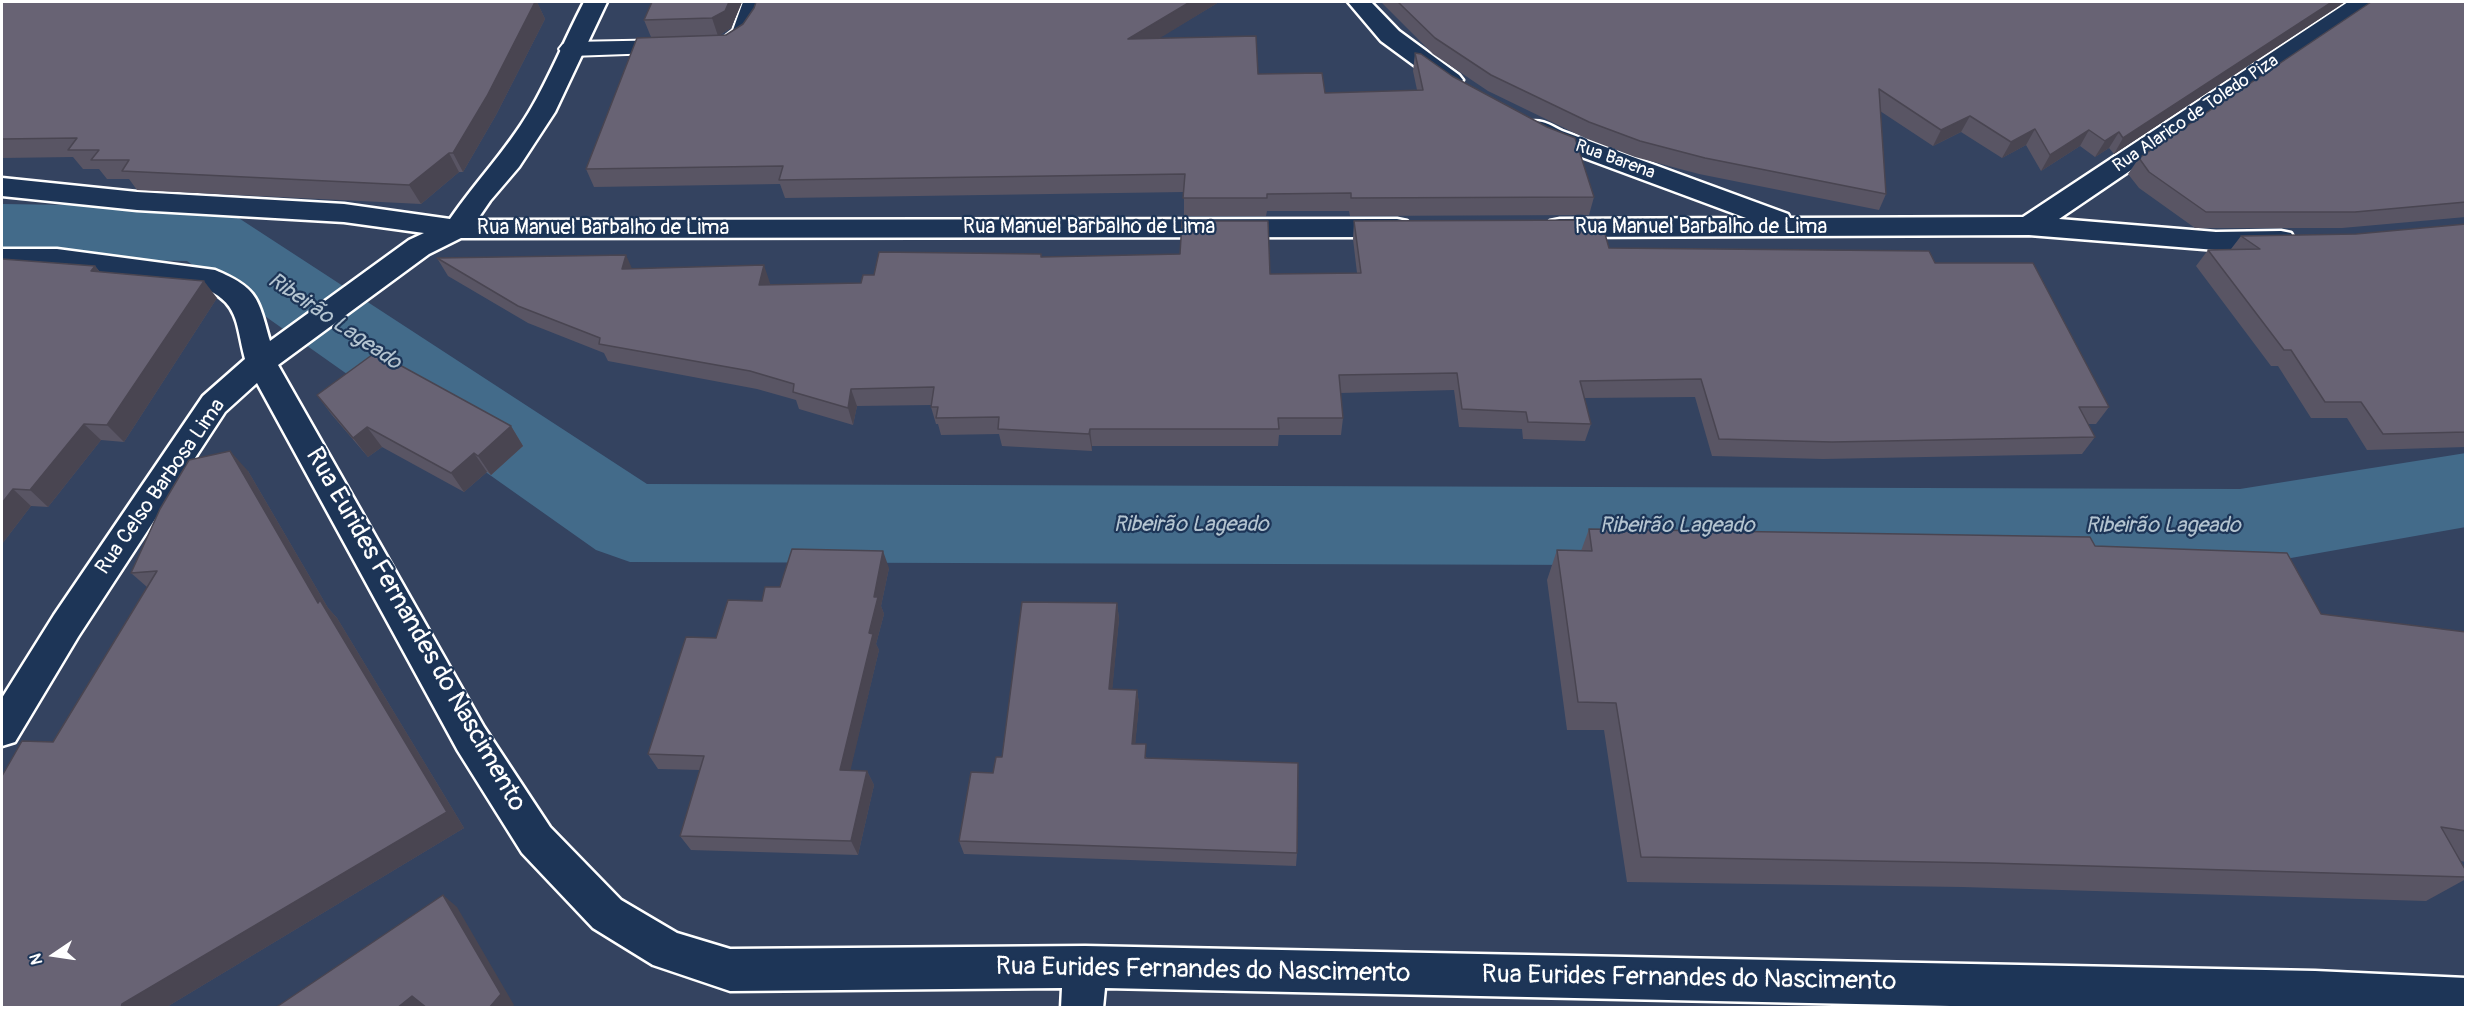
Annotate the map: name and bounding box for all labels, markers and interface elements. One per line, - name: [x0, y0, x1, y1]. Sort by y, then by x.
- street label: Rua Alarico de Toledo Piza: [2109, 50, 2283, 178]
- street label: Rua Barena: [1572, 136, 1658, 184]
- street label: Rua Manuel Barbalho de Lima: [963, 215, 1215, 241]
- street label: Rua Manuel Barbalho de Lima: [1575, 215, 1827, 241]
- street label: Rua Manuel Barbalho de Lima: [477, 216, 729, 242]
- water label: Ribeirão Lageado: [262, 268, 406, 376]
- street label: Rua Celso Barbosa Lima: [91, 394, 231, 580]
- street label: Rua Eurides Fernandes do Nascimento: [298, 443, 532, 817]
- water label: Ribeirão Lageado: [1114, 512, 1268, 538]
- water label: Ribeirão Lageado: [1600, 513, 1754, 539]
- water label: Ribeirão Lageado: [2086, 513, 2240, 539]
- north arrow: [24, 925, 84, 985]
- text: N: [26, 952, 47, 967]
- street label: Rua Eurides Fernandes do Nascimento: [995, 952, 1411, 990]
- street label: Rua Eurides Fernandes do Nascimento: [1481, 960, 1897, 998]

